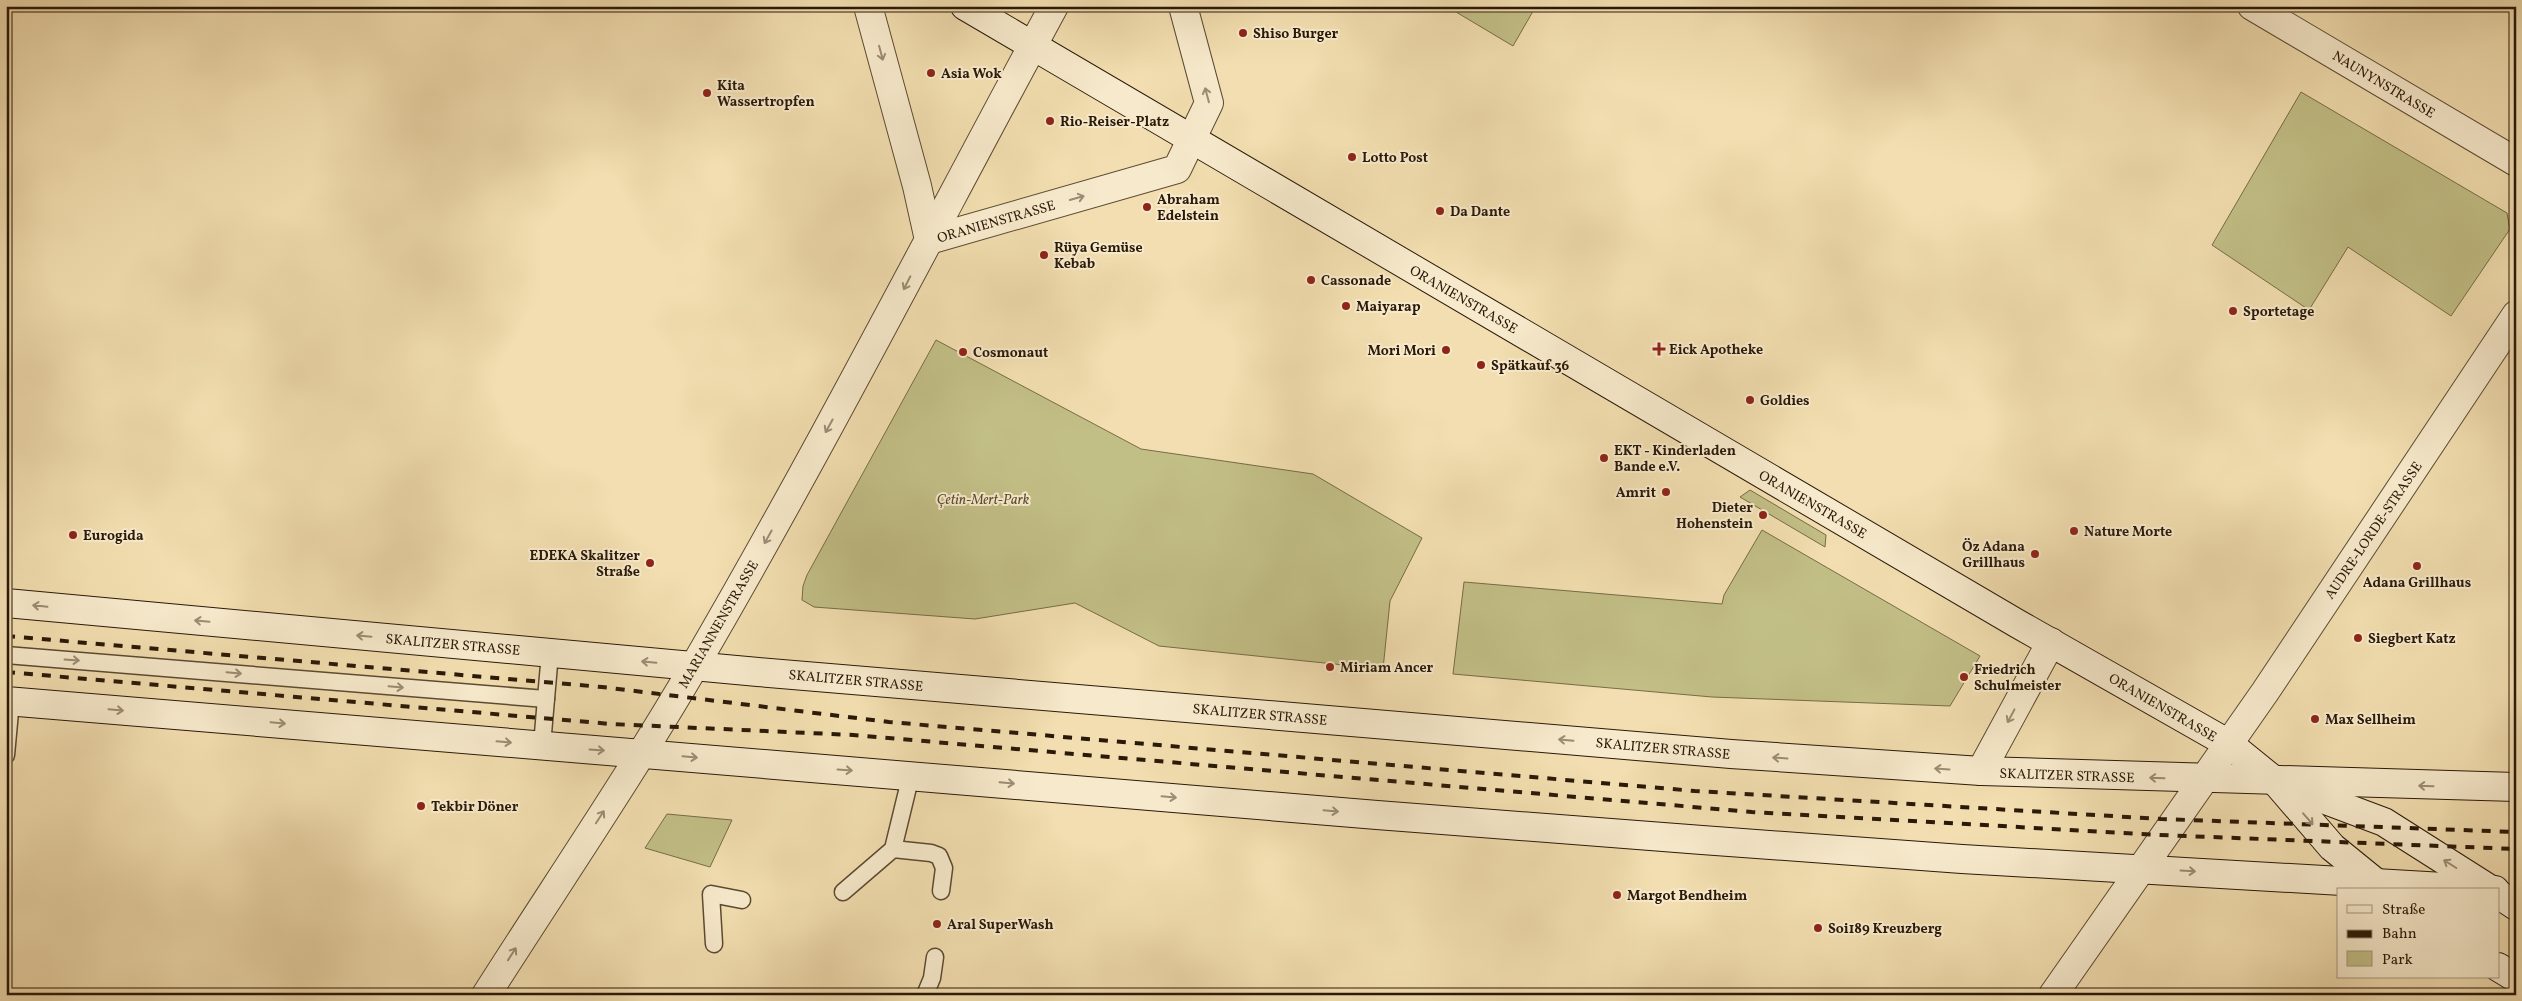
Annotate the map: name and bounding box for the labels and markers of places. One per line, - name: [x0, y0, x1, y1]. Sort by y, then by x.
- place label: Shiso Burger: [1253, 25, 1339, 44]
- marker: Shiso Burger: [1237, 27, 1249, 39]
- place label: Asia Wok: [941, 65, 1002, 84]
- marker: Asia Wok: [925, 67, 937, 79]
- place label: Kita Wassertropfen: [717, 77, 815, 112]
- marker: Kita Wassertropfen: [701, 87, 713, 99]
- place label: Rio-Reiser-Platz: [1060, 113, 1169, 132]
- marker: Rio-Reiser-Platz: [1044, 115, 1056, 127]
- place label: Lotto Post: [1362, 149, 1428, 168]
- marker: Lotto Post: [1346, 151, 1358, 163]
- place label: Abraham Edelstein: [1157, 191, 1220, 226]
- marker: Abraham Edelstein: [1141, 201, 1153, 213]
- place label: Da Dante: [1450, 203, 1510, 222]
- marker: Da Dante: [1434, 205, 1446, 217]
- place label: Rüya Gemüse Kebab: [1054, 239, 1143, 274]
- marker: Rüya Gemüse Kebab: [1038, 249, 1050, 261]
- place label: Cassonade: [1321, 272, 1391, 291]
- marker: Cassonade: [1305, 274, 1317, 286]
- place label: Maiyarap: [1356, 298, 1421, 317]
- marker: Maiyarap: [1340, 300, 1352, 312]
- place label: Sportetage: [2243, 303, 2314, 322]
- marker: Sportetage: [2227, 305, 2239, 317]
- place label: Eick Apotheke: [1669, 341, 1763, 360]
- place label: Mori Mori: [1368, 342, 1436, 361]
- marker: Eick Apotheke: [1653, 343, 1665, 355]
- place label: Cosmonaut: [973, 344, 1048, 363]
- marker: Mori Mori: [1440, 344, 1452, 356]
- marker: Cosmonaut: [957, 346, 969, 358]
- place label: Spätkauf 36: [1491, 357, 1570, 376]
- marker: Spätkauf 36: [1475, 359, 1487, 371]
- place label: Goldies: [1760, 392, 1810, 411]
- marker: Goldies: [1744, 394, 1756, 406]
- place label: EKT - Kinderladen Bande e.V.: [1614, 442, 1736, 477]
- marker: EKT - Kinderladen Bande e.V.: [1598, 452, 1610, 464]
- place label: Amrit: [1616, 484, 1656, 503]
- marker: Amrit: [1660, 486, 1672, 498]
- place label: Dieter Hohenstein: [1676, 499, 1753, 534]
- marker: Dieter Hohenstein: [1757, 509, 1769, 521]
- place label: Nature Morte: [2084, 523, 2172, 542]
- marker: Nature Morte: [2068, 525, 2080, 537]
- place label: Eurogida: [83, 527, 144, 546]
- marker: Eurogida: [67, 529, 79, 541]
- place label: Öz Adana Grillhaus: [1962, 537, 2025, 573]
- place label: EDEKA Skalitzer Straße: [529, 547, 640, 582]
- marker: Öz Adana Grillhaus: [2029, 548, 2041, 560]
- marker: EDEKA Skalitzer Straße: [644, 557, 656, 569]
- marker: Adana Grillhaus: [2411, 560, 2423, 572]
- place label: Adana Grillhaus: [2363, 574, 2471, 593]
- place label: Siegbert Katz: [2368, 630, 2456, 649]
- marker: Siegbert Katz: [2352, 632, 2364, 644]
- place label: Miriam Ancer: [1340, 659, 1434, 678]
- marker: Miriam Ancer: [1324, 661, 1336, 673]
- place label: Friedrich Schulmeister: [1974, 661, 2061, 696]
- marker: Friedrich Schulmeister: [1958, 671, 1970, 683]
- place label: Max Sellheim: [2325, 711, 2416, 730]
- marker: Max Sellheim: [2309, 713, 2321, 725]
- place label: Tekbir Döner: [431, 798, 519, 817]
- marker: Tekbir Döner: [415, 800, 427, 812]
- place label: Margot Bendheim: [1627, 887, 1748, 906]
- marker: Margot Bendheim: [1611, 889, 1623, 901]
- place label: Aral SuperWash: [947, 916, 1054, 935]
- marker: Aral SuperWash: [931, 918, 943, 930]
- place label: Soi189 Kreuzberg: [1828, 920, 1942, 939]
- marker: Soi189 Kreuzberg: [1812, 922, 1824, 934]

